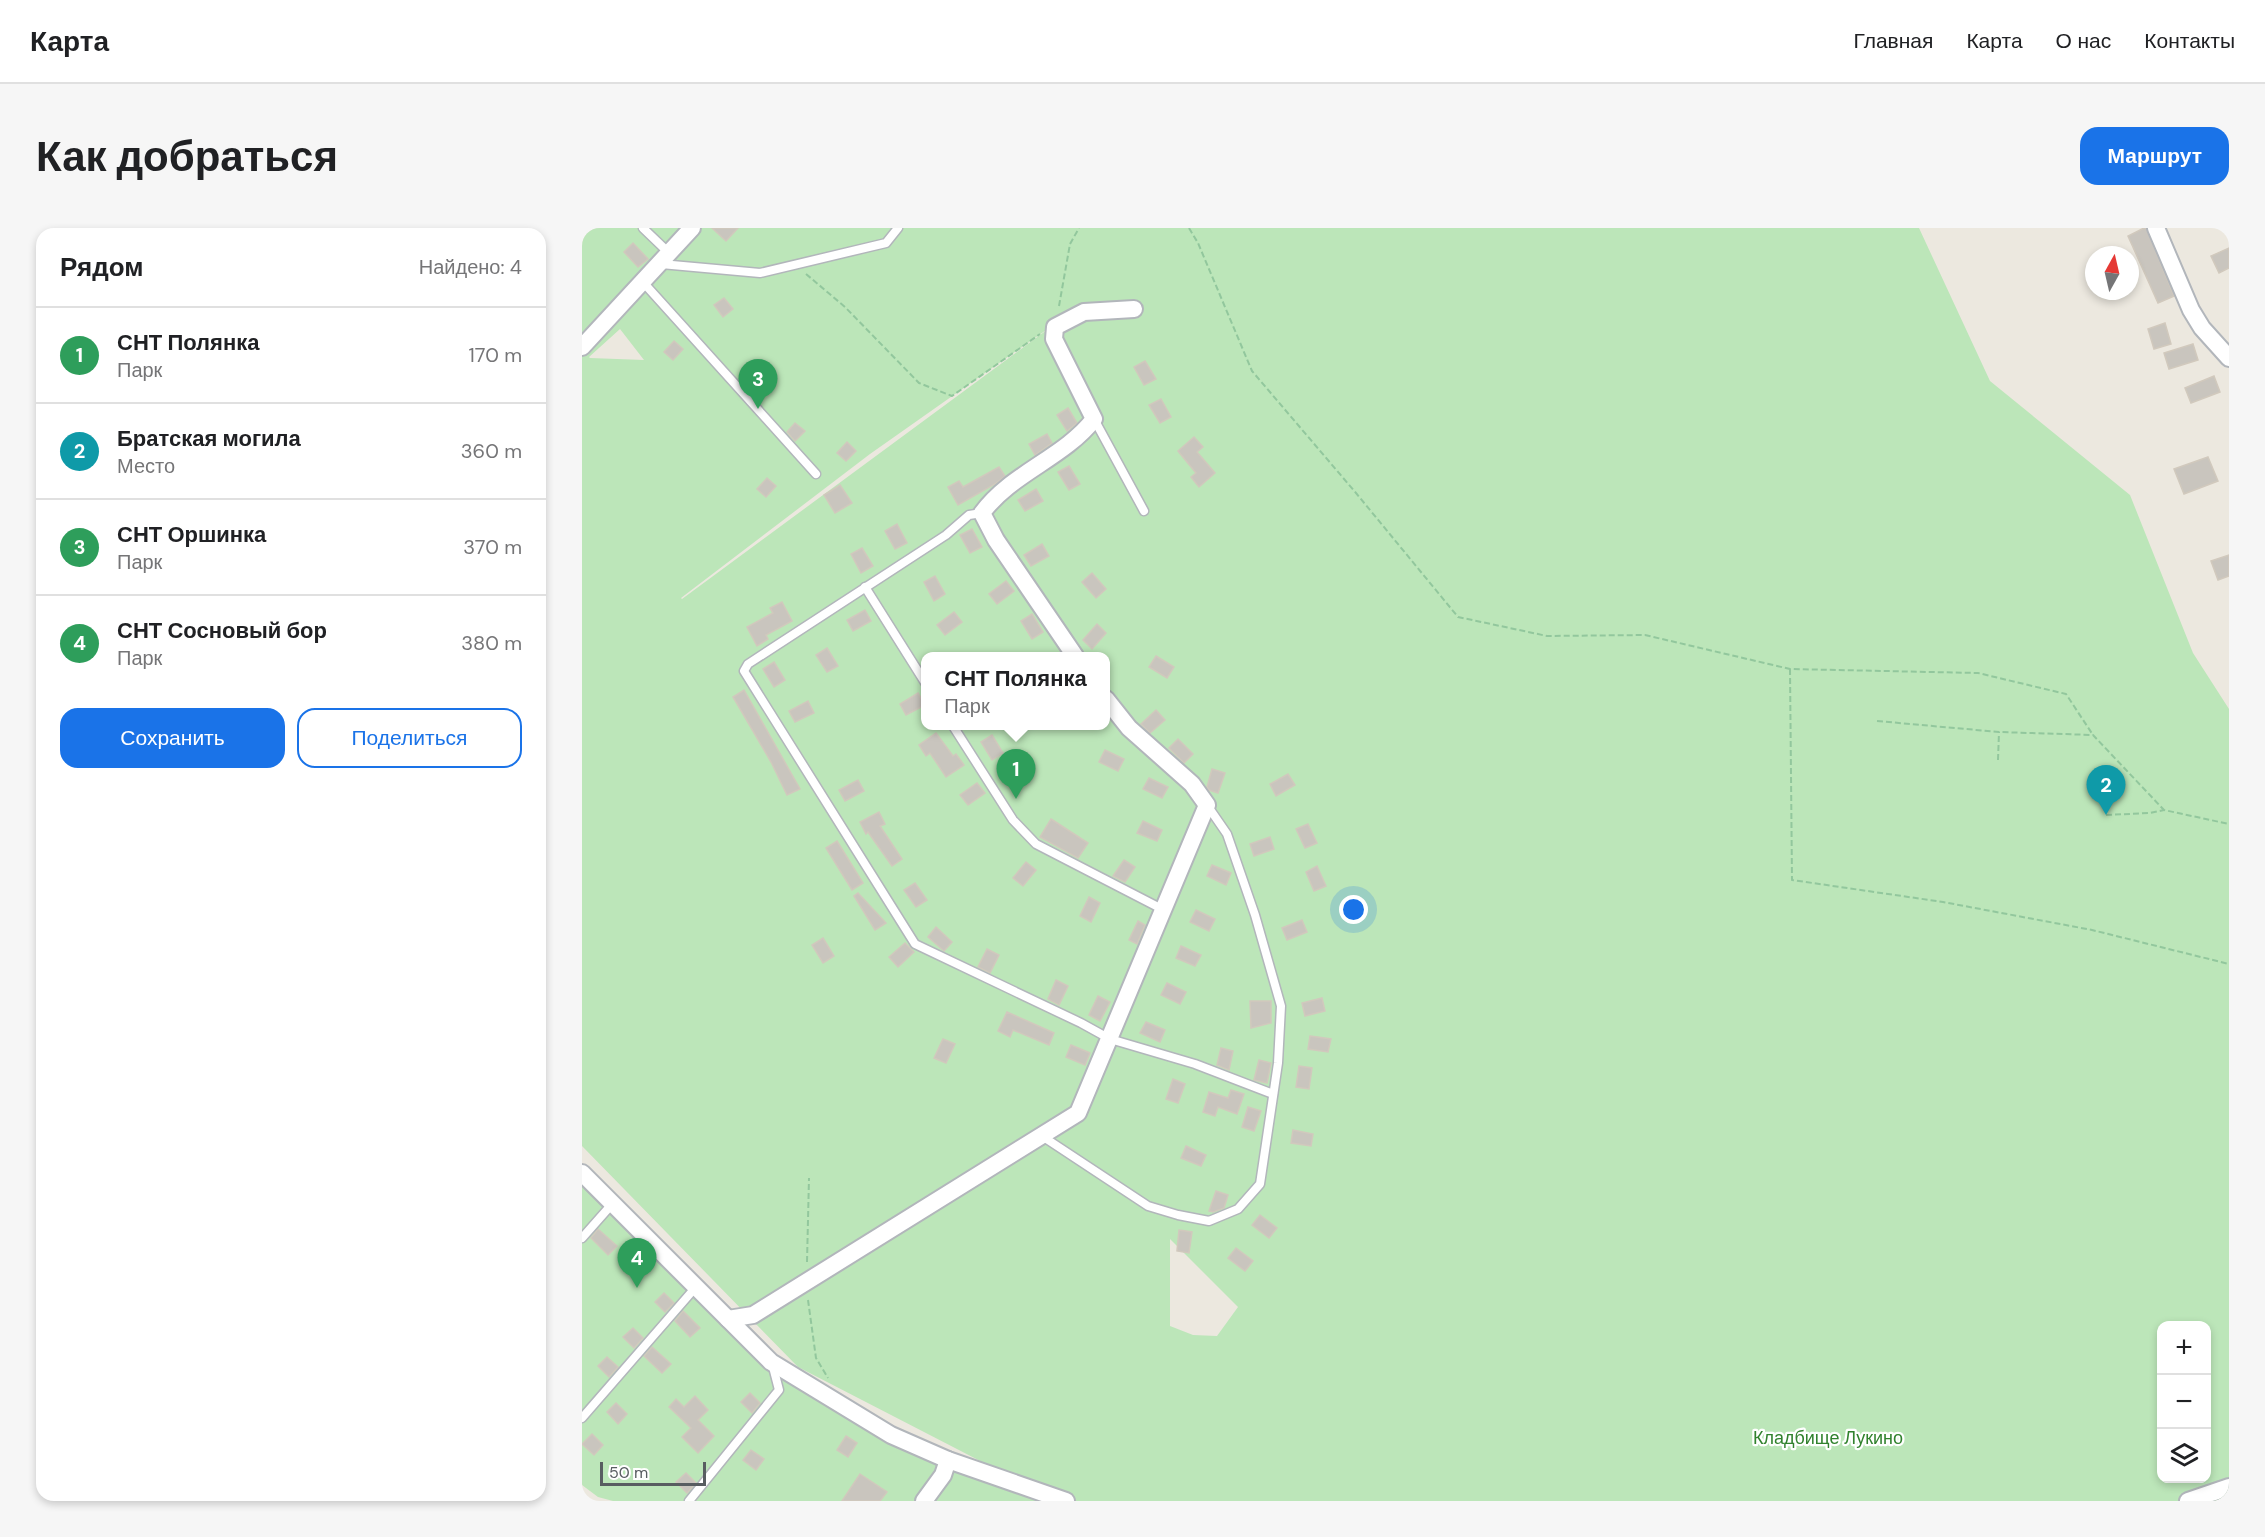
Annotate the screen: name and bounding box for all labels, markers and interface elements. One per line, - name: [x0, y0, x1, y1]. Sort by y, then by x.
- text: Карта: [30, 23, 109, 60]
- text: Главная: [1853, 27, 1933, 55]
- text: Карта: [1966, 27, 2023, 55]
- text: О нас: [2056, 27, 2111, 55]
- text: Контакты: [2144, 27, 2235, 55]
- button: Маршрут: [2080, 127, 2229, 185]
- text: Как добраться: [36, 129, 338, 184]
- north arrow: [2085, 246, 2139, 300]
- text: Рядом: [60, 250, 143, 284]
- text: Найдено: 4: [419, 254, 522, 280]
- text: СНТ Полянка: [117, 328, 259, 357]
- text: 1: [76, 342, 83, 368]
- text: 170 m: [469, 342, 522, 368]
- text: Парк: [117, 357, 162, 383]
- pin: 3: [738, 360, 777, 409]
- text: Братская могила: [117, 424, 301, 453]
- text: 2: [74, 438, 85, 464]
- text: 360 m: [461, 438, 522, 464]
- text: Место: [117, 453, 175, 479]
- text: СНТ Оршинка: [117, 520, 266, 549]
- text: 3: [73, 534, 86, 560]
- text: 370 m: [463, 534, 522, 560]
- text: Парк: [117, 549, 162, 575]
- text: СНТ Сосновый бор: [117, 616, 327, 645]
- text: 4: [73, 630, 86, 656]
- text: 380 m: [461, 630, 522, 656]
- text: Парк: [117, 645, 162, 671]
- popup: [921, 652, 1110, 730]
- text: СНТ Полянка: [944, 664, 1087, 693]
- text: Парк: [944, 693, 990, 719]
- button: Сохранить: [60, 708, 285, 768]
- button: Поделиться: [297, 708, 522, 768]
- pin: 1: [996, 750, 1036, 799]
- pin: 2: [2086, 766, 2126, 815]
- your location: [1339, 895, 1368, 924]
- pin: 4: [618, 1238, 656, 1288]
- map controls: [2157, 1321, 2211, 1483]
- button: +: [2157, 1321, 2211, 1375]
- button: −: [2157, 1375, 2211, 1429]
- park label: Кладбище Лукино: [1753, 1426, 1903, 1450]
- button: layers: [2157, 1429, 2211, 1483]
- scale bar: [600, 1459, 706, 1486]
- text: 50 m: [609, 1462, 648, 1483]

